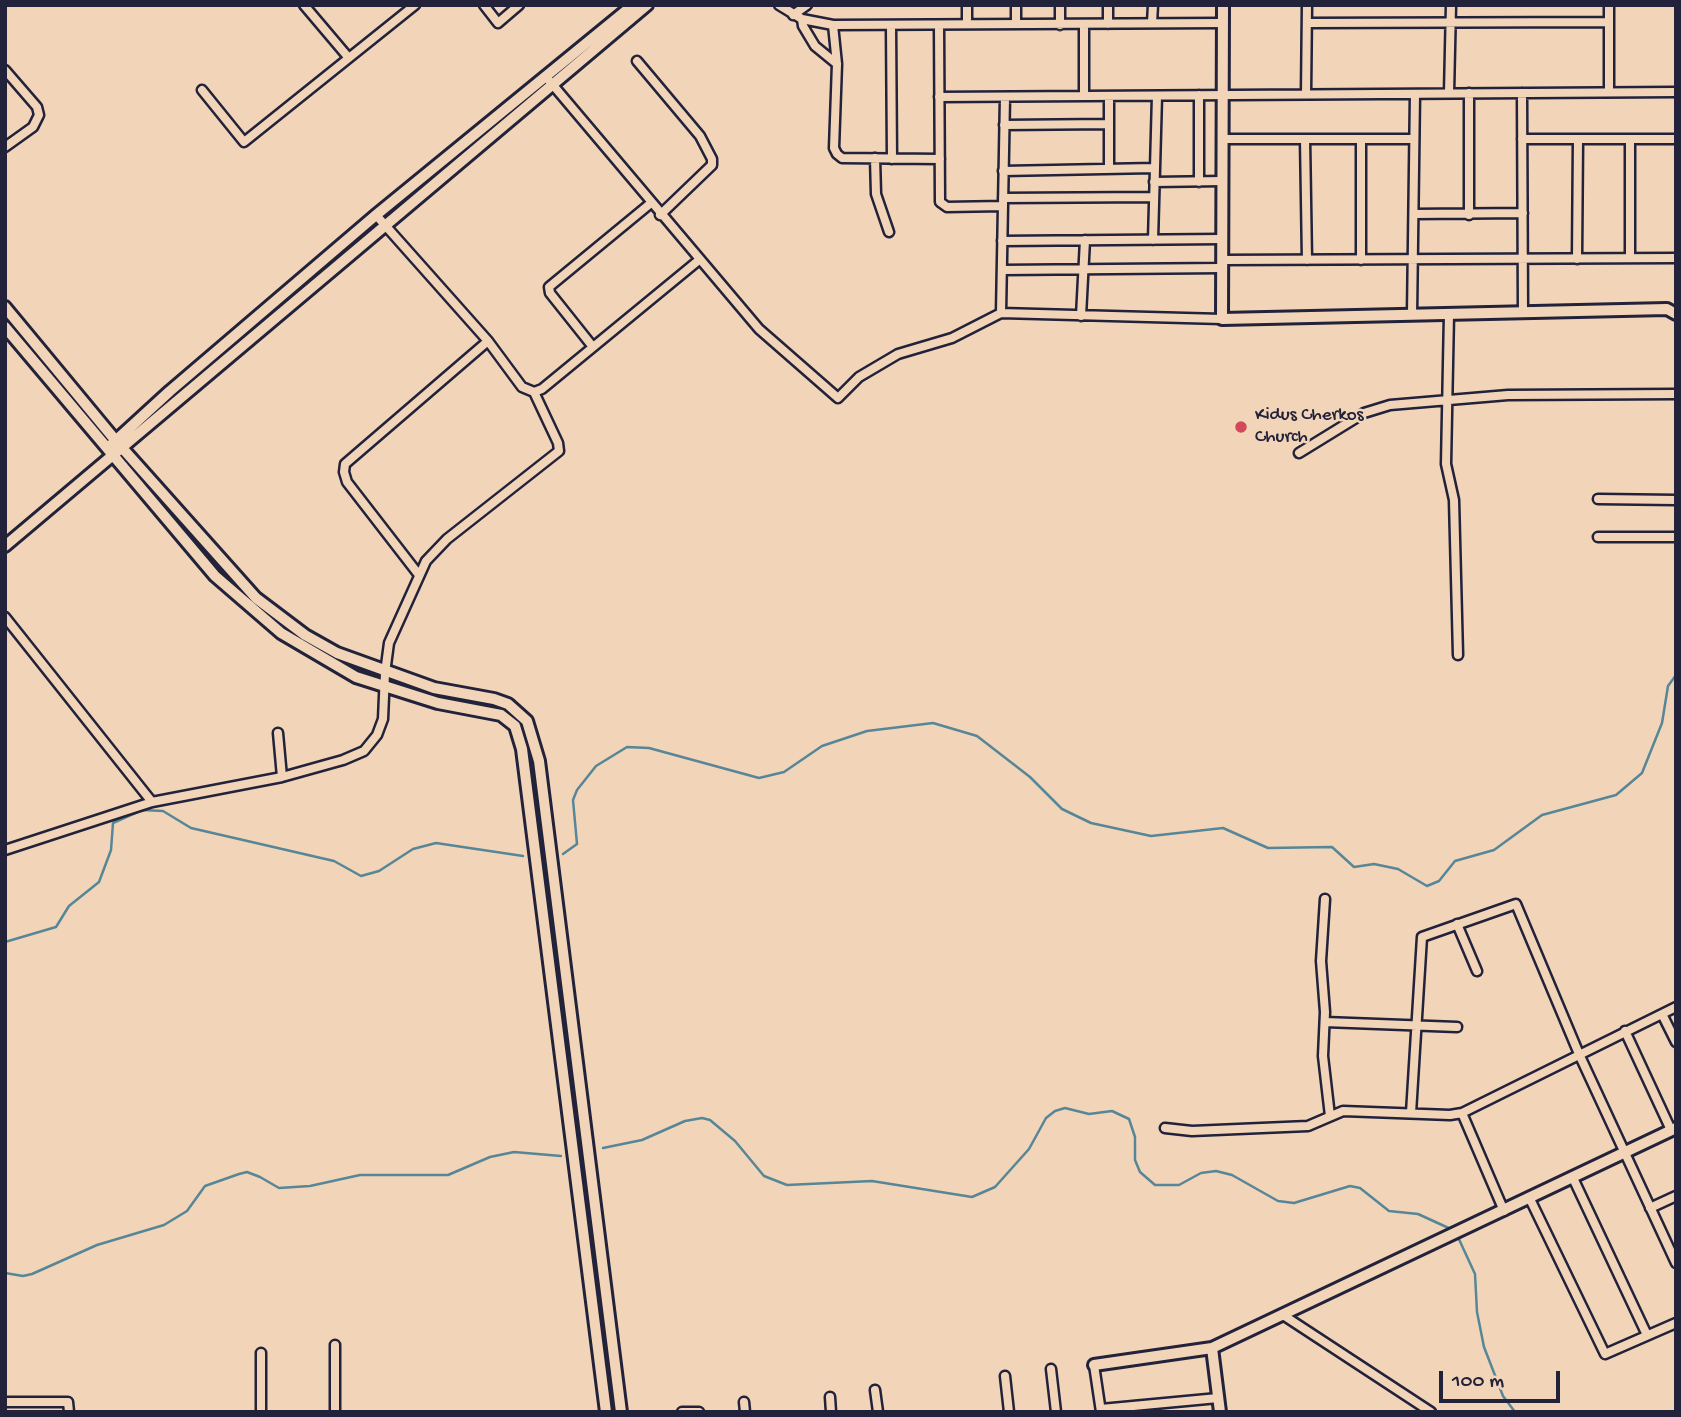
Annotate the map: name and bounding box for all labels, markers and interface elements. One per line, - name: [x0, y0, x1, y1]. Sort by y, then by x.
- place label: Kidus Cherkos Church: [1255, 405, 1363, 449]
- marker: Kidus Cherkos Church: [1233, 419, 1249, 435]
- scale bar: [1443, 1358, 1564, 1402]
- text: 100 m: [1452, 1370, 1504, 1395]

